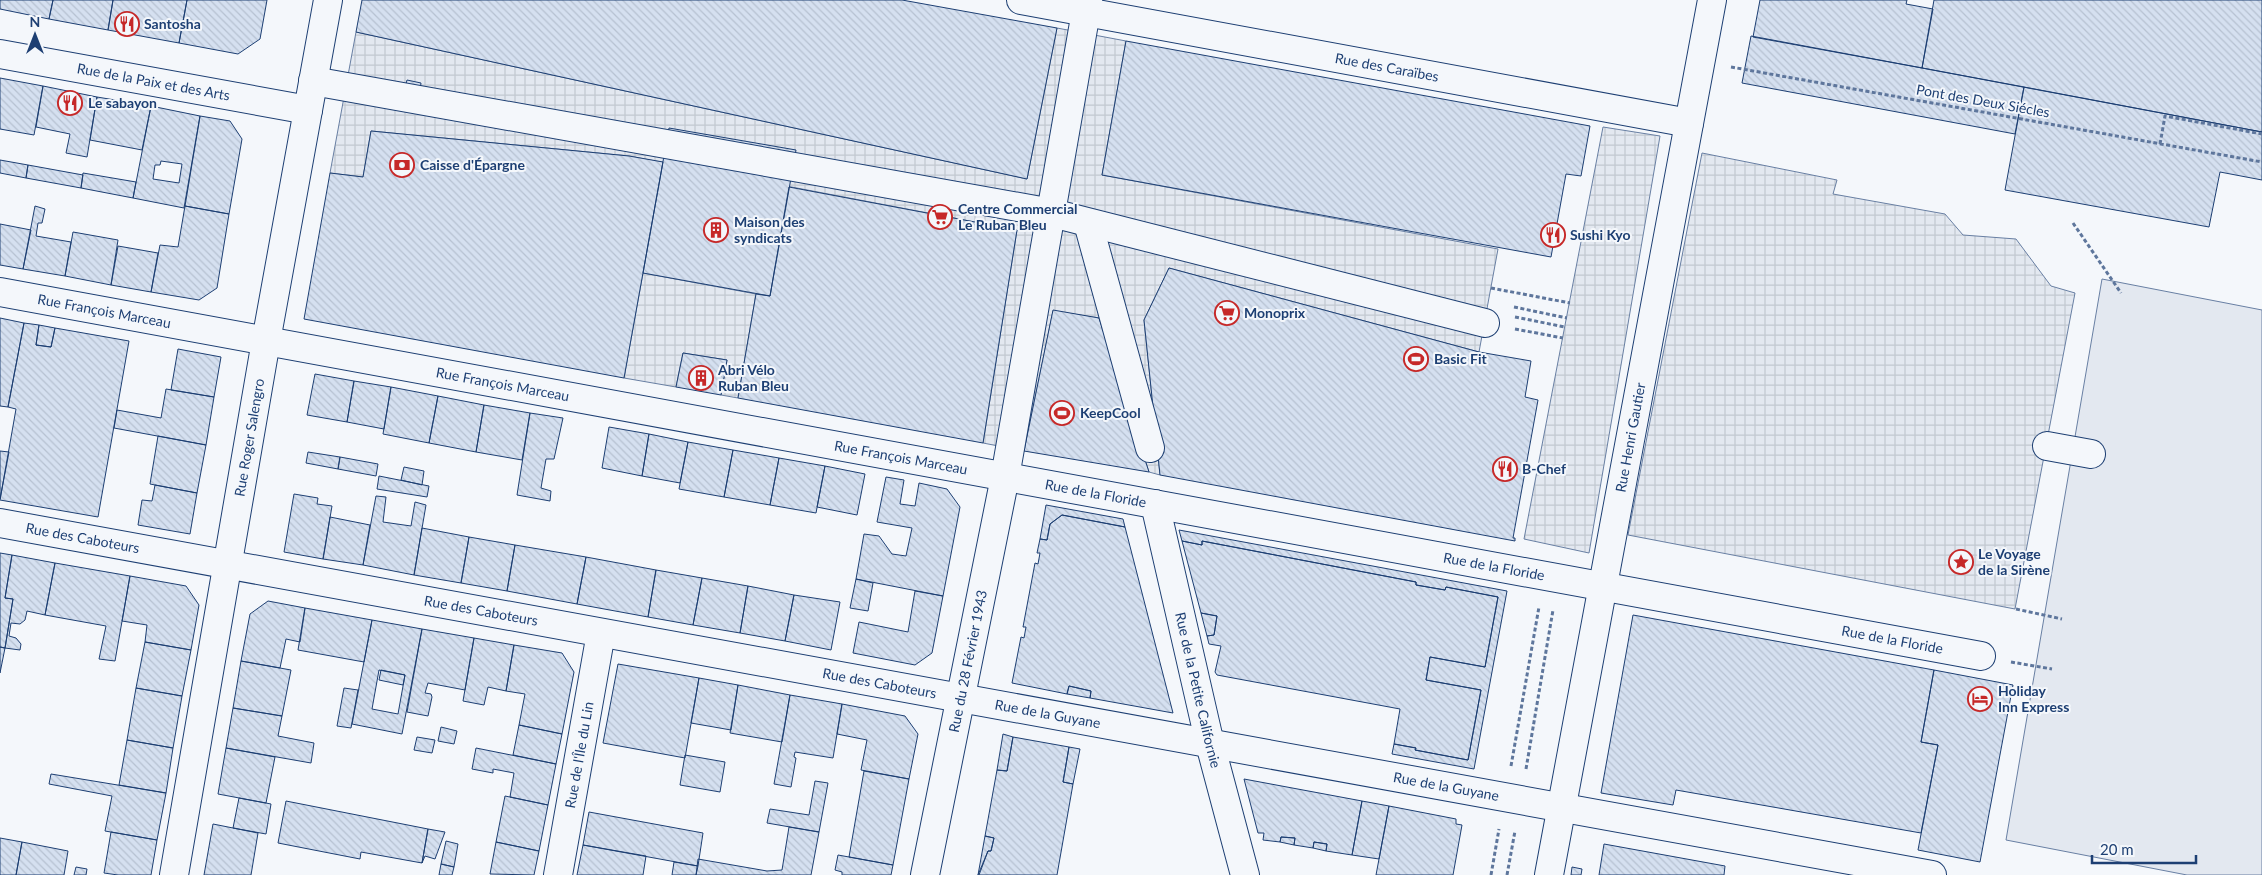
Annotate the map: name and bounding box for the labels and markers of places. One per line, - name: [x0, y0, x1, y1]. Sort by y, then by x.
- restaurant icon: Santosha: [114, 11, 140, 37]
- place label: Santosha: [144, 15, 201, 32]
- restaurant icon: Le sabayon: [57, 90, 83, 116]
- place label: Le sabayon: [88, 94, 157, 111]
- bank icon: Caisse d'Épargne: [389, 152, 415, 178]
- place label: Caisse d'Épargne: [420, 156, 525, 173]
- place label: Centre Commercial Le Ruban Bleu: [958, 200, 1077, 233]
- supermarket icon: Centre Commercial Le Ruban Bleu: [927, 204, 953, 230]
- place label: Maison des syndicats: [734, 213, 805, 246]
- building icon: Maison des syndicats: [703, 217, 729, 243]
- restaurant icon: Sushi Kyo: [1540, 222, 1566, 248]
- place label: Sushi Kyo: [1570, 226, 1631, 243]
- supermarket icon: Monoprix: [1214, 300, 1240, 326]
- place label: Monoprix: [1244, 304, 1306, 321]
- sports icon: Basic Fit: [1403, 346, 1429, 372]
- place label: Basic Fit: [1434, 350, 1488, 367]
- place label: Abri Vélo Ruban Bleu: [717, 361, 789, 394]
- building icon: Abri Vélo Ruban Bleu: [688, 365, 714, 391]
- sports icon: KeepCool: [1049, 400, 1075, 426]
- place label: KeepCool: [1080, 404, 1141, 421]
- restaurant icon: B-Chef: [1492, 456, 1518, 482]
- place label: B-Chef: [1522, 460, 1566, 477]
- place label: Le Voyage de la Sirène: [1978, 545, 2050, 578]
- place icon: Le Voyage de la Sirène: [1948, 549, 1974, 575]
- place label: Holiday Inn Express: [1998, 682, 2069, 715]
- hotel icon: Holiday Inn Express: [1967, 686, 1993, 712]

